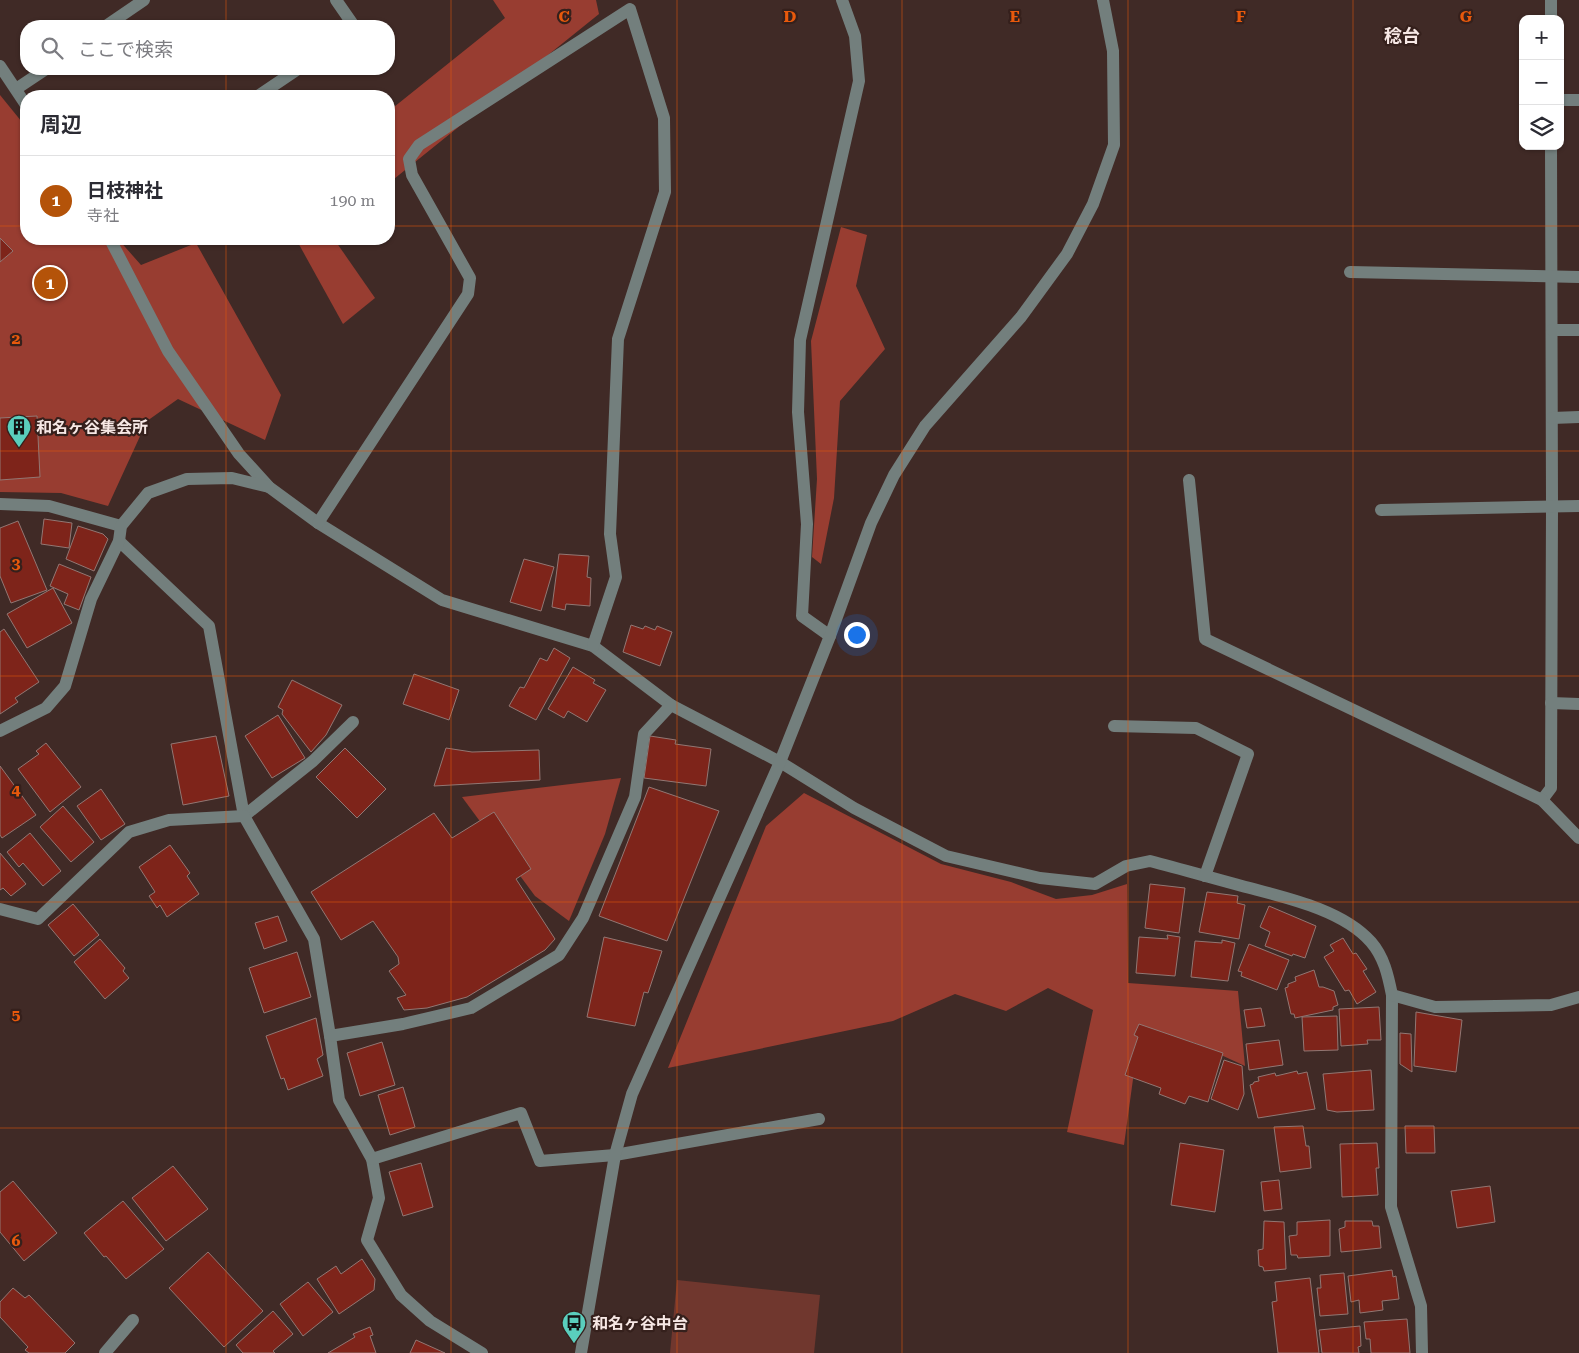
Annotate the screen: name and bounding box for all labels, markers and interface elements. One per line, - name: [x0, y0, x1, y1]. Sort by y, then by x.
- text: C: [558, 7, 570, 26]
- text: D: [784, 7, 797, 26]
- text: E: [1010, 7, 1020, 26]
- text: F: [1236, 7, 1246, 26]
- text: G: [1460, 7, 1473, 26]
- map controls: [1519, 15, 1564, 150]
- button: +: [1519, 15, 1564, 60]
- search box: [20, 20, 395, 75]
- district label: 稔台: [1384, 25, 1420, 46]
- icon: search: [38, 34, 66, 62]
- text: ここで検索: [78, 38, 173, 61]
- button: −: [1519, 60, 1564, 105]
- button: layers: [1519, 105, 1564, 150]
- text: 周辺: [40, 113, 82, 137]
- text: 日枝神社: [87, 179, 163, 202]
- text: 1: [52, 191, 60, 210]
- text: 190 m: [329, 191, 375, 210]
- text: 寺社: [87, 206, 119, 225]
- pin: 1: [34, 264, 66, 302]
- text: 2: [12, 329, 21, 348]
- building icon: 和名ヶ谷集会所: [6, 414, 32, 448]
- place label: 和名ヶ谷集会所: [36, 418, 148, 437]
- text: 3: [12, 554, 21, 573]
- your location: [844, 622, 870, 648]
- text: 4: [12, 780, 21, 799]
- text: 5: [12, 1005, 21, 1024]
- text: 6: [12, 1231, 21, 1250]
- bus stop icon: 和名ヶ谷中台: [561, 1310, 587, 1344]
- place label: 和名ヶ谷中台: [592, 1314, 688, 1333]

